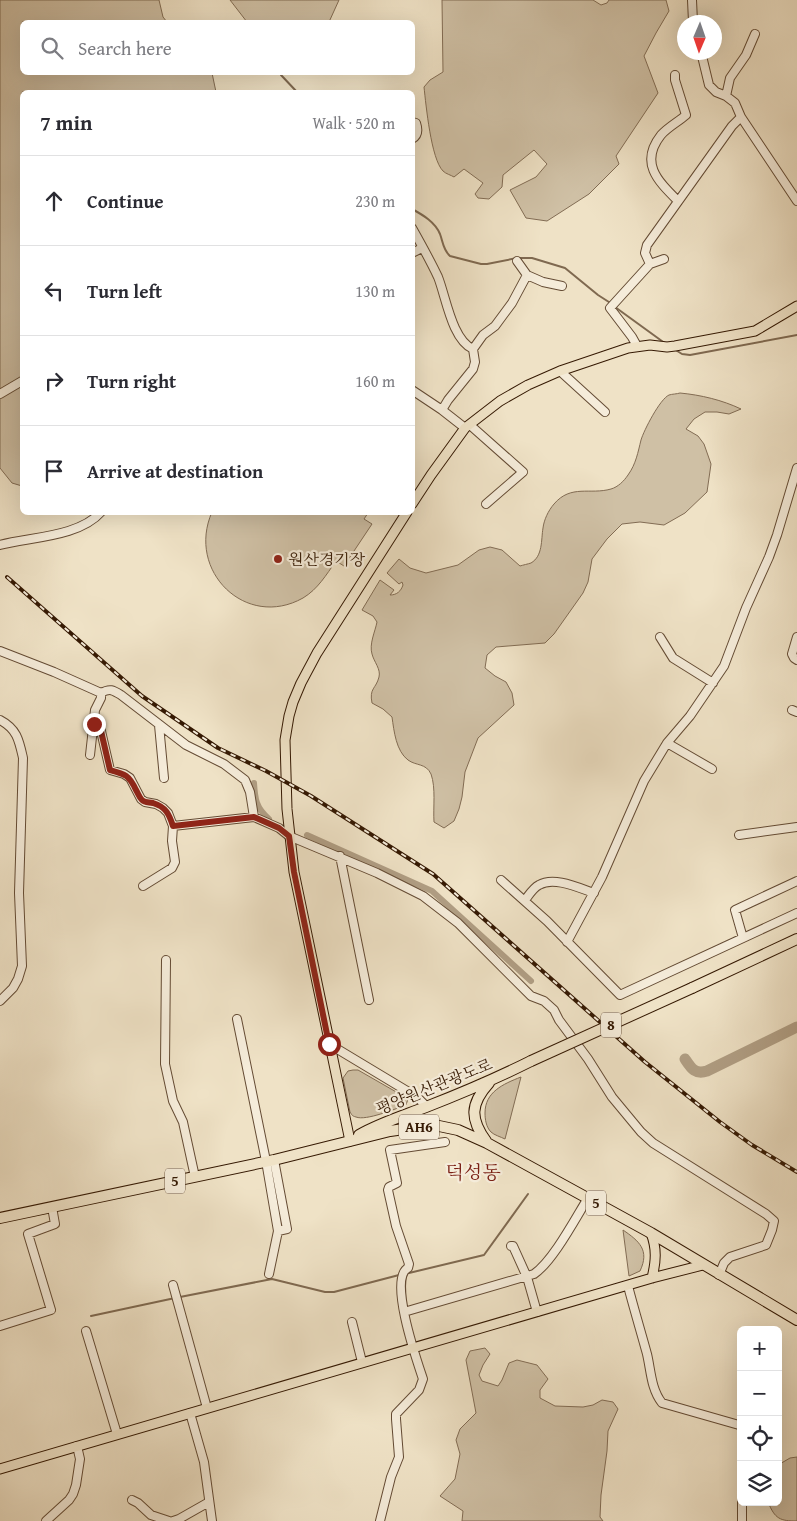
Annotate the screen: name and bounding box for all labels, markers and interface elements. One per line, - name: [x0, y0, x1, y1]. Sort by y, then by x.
- north arrow: [677, 15, 722, 60]
- search box: [20, 20, 415, 75]
- icon: search: [38, 34, 66, 62]
- text: Search here: [78, 34, 172, 62]
- text: 7 min: [40, 107, 92, 138]
- text: Walk · 520 m: [312, 111, 395, 135]
- icon: ahead: [40, 187, 68, 215]
- text: Continue: [87, 187, 164, 215]
- text: 230 m: [355, 189, 395, 213]
- icon: left: [40, 277, 68, 305]
- text: Turn left: [87, 277, 162, 305]
- text: 130 m: [355, 279, 395, 303]
- icon: right: [40, 367, 68, 395]
- text: Turn right: [87, 367, 176, 395]
- text: 160 m: [355, 369, 395, 393]
- icon: arrive: [40, 457, 68, 485]
- text: Arrive at destination: [87, 457, 263, 485]
- place label: 원산경기장: [288, 547, 366, 571]
- marker: 원산경기장: [272, 553, 284, 565]
- route end: [83, 713, 106, 736]
- road number: 8: [601, 1012, 621, 1038]
- route start: [318, 1033, 341, 1056]
- street label: 평양원산관광도로: [372, 1052, 496, 1120]
- road number: AH6: [399, 1114, 439, 1140]
- district label: 덕성동: [445, 1158, 501, 1186]
- road number: 5: [165, 1168, 185, 1194]
- road number: 5: [586, 1190, 606, 1216]
- map controls: [737, 1326, 782, 1506]
- button: +: [737, 1326, 782, 1371]
- button: −: [737, 1371, 782, 1416]
- button: locate: [737, 1416, 782, 1461]
- button: layers: [737, 1461, 782, 1506]

